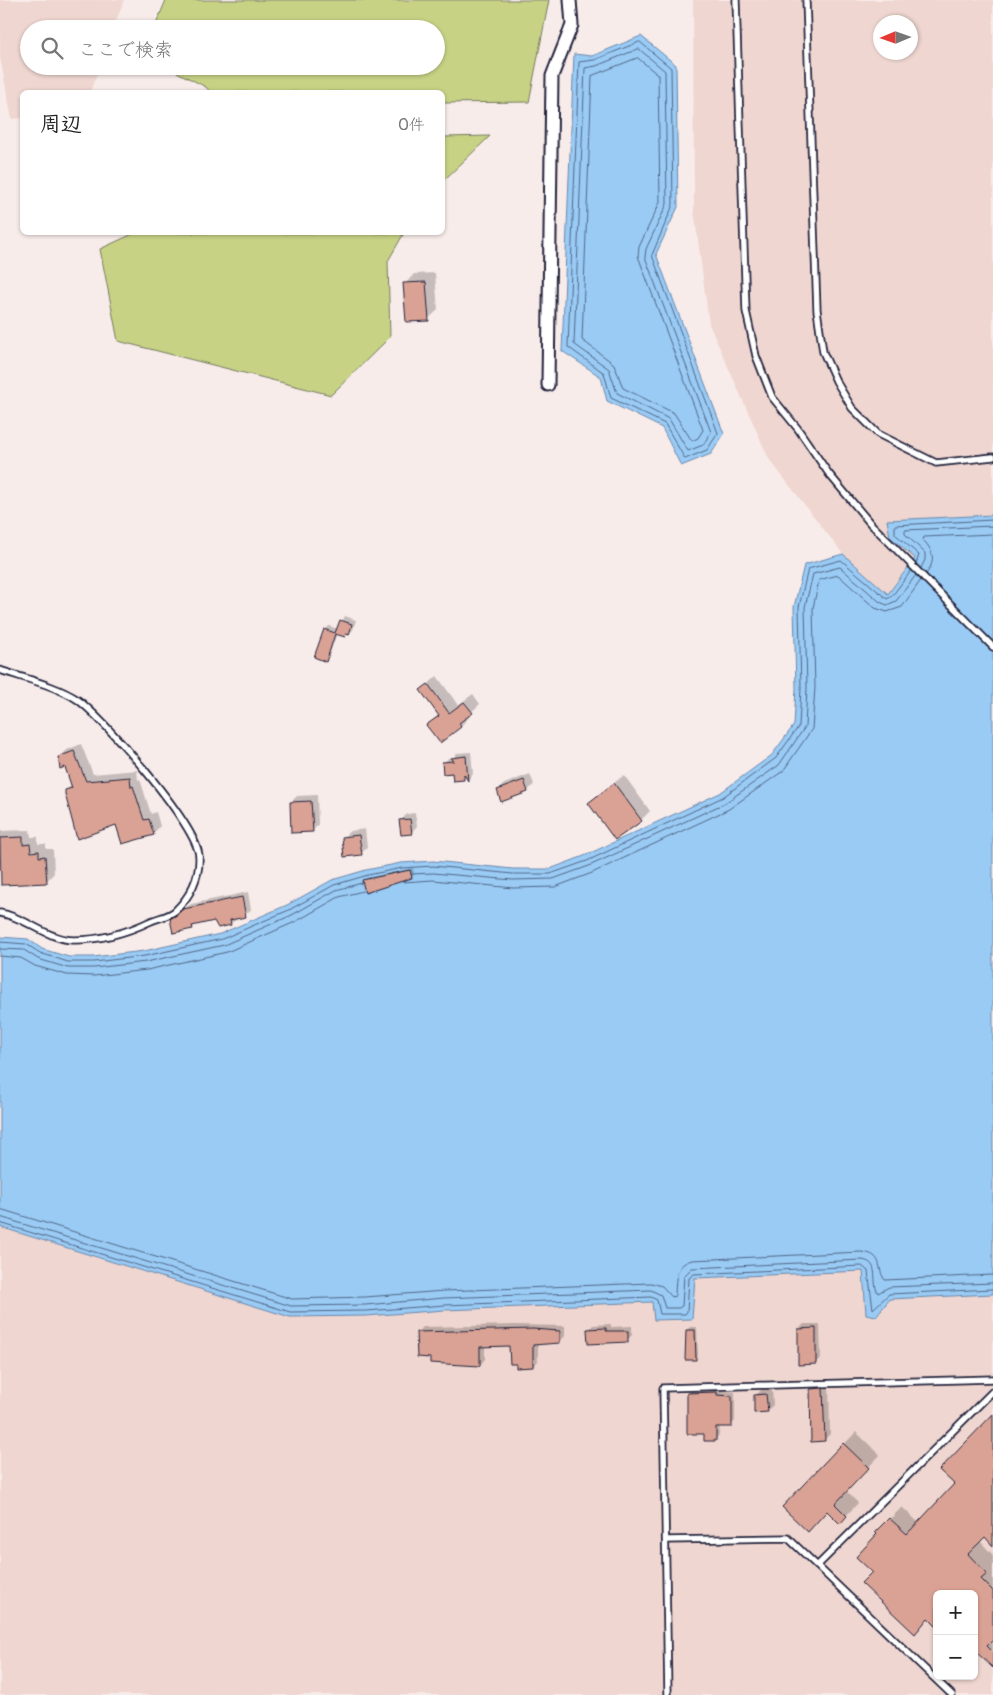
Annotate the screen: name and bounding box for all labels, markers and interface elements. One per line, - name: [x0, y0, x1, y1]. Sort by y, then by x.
- north arrow: [873, 15, 918, 60]
- search box: [20, 20, 445, 75]
- icon: search: [38, 34, 66, 62]
- text: ここで検索: [78, 38, 173, 62]
- text: 周辺: [40, 111, 82, 138]
- text: 0件: [398, 115, 425, 135]
- map controls: [933, 1590, 978, 1680]
- button: +: [933, 1590, 978, 1635]
- button: −: [933, 1635, 978, 1680]

